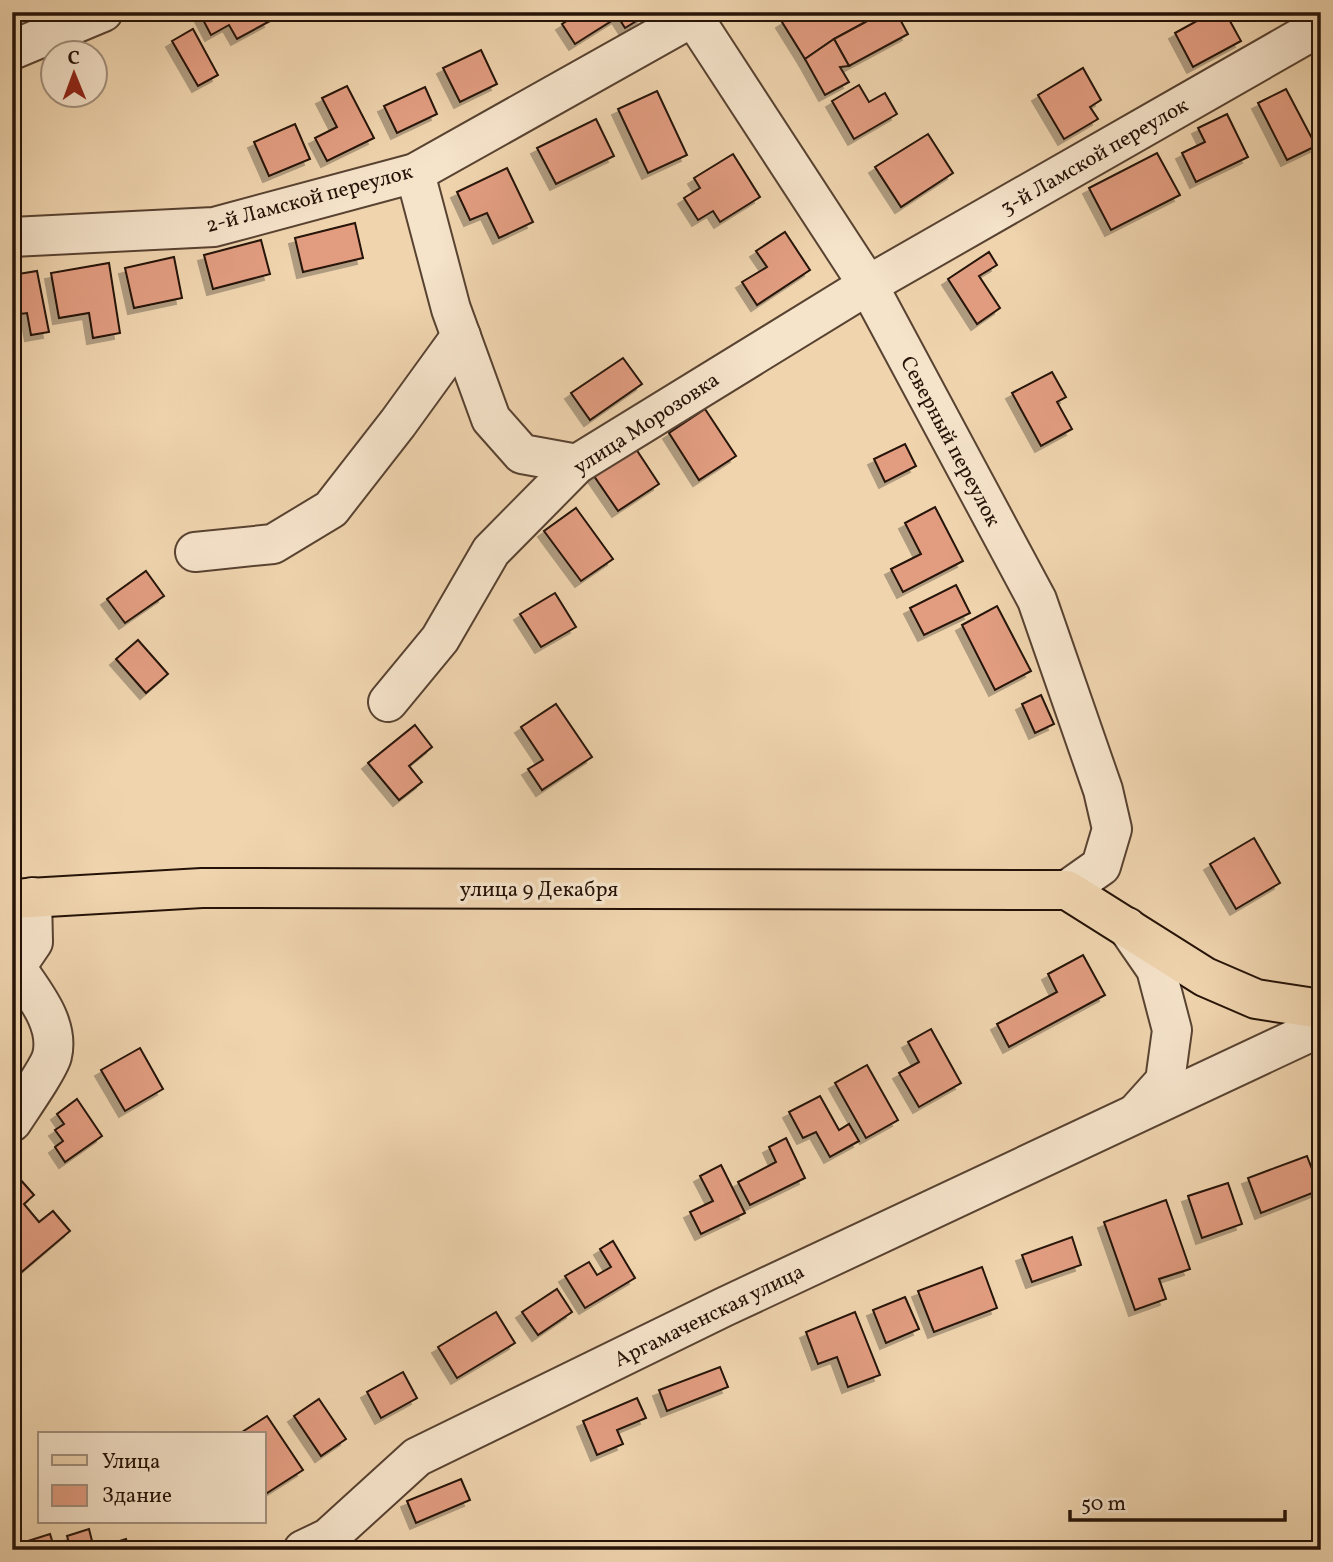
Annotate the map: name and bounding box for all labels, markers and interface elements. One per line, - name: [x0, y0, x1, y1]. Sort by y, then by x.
- north arrow: [38, 38, 108, 108]
- text: С: [67, 46, 80, 72]
- street label: 3-й Ламской переулок: [995, 92, 1194, 223]
- street label: 2-й Ламской переулок: [203, 158, 416, 241]
- street label: Северный переулок: [892, 351, 1007, 532]
- street label: улица Морозовка: [568, 366, 725, 482]
- street label: улица 9 Декабря: [460, 876, 618, 905]
- street label: Аргамаченская улица: [610, 1258, 810, 1375]
- legend: [38, 1432, 266, 1524]
- text: Улица: [102, 1448, 160, 1477]
- scale bar: [1070, 1478, 1286, 1522]
- text: Здание: [102, 1482, 172, 1511]
- text: 50 m: [1081, 1490, 1126, 1519]

